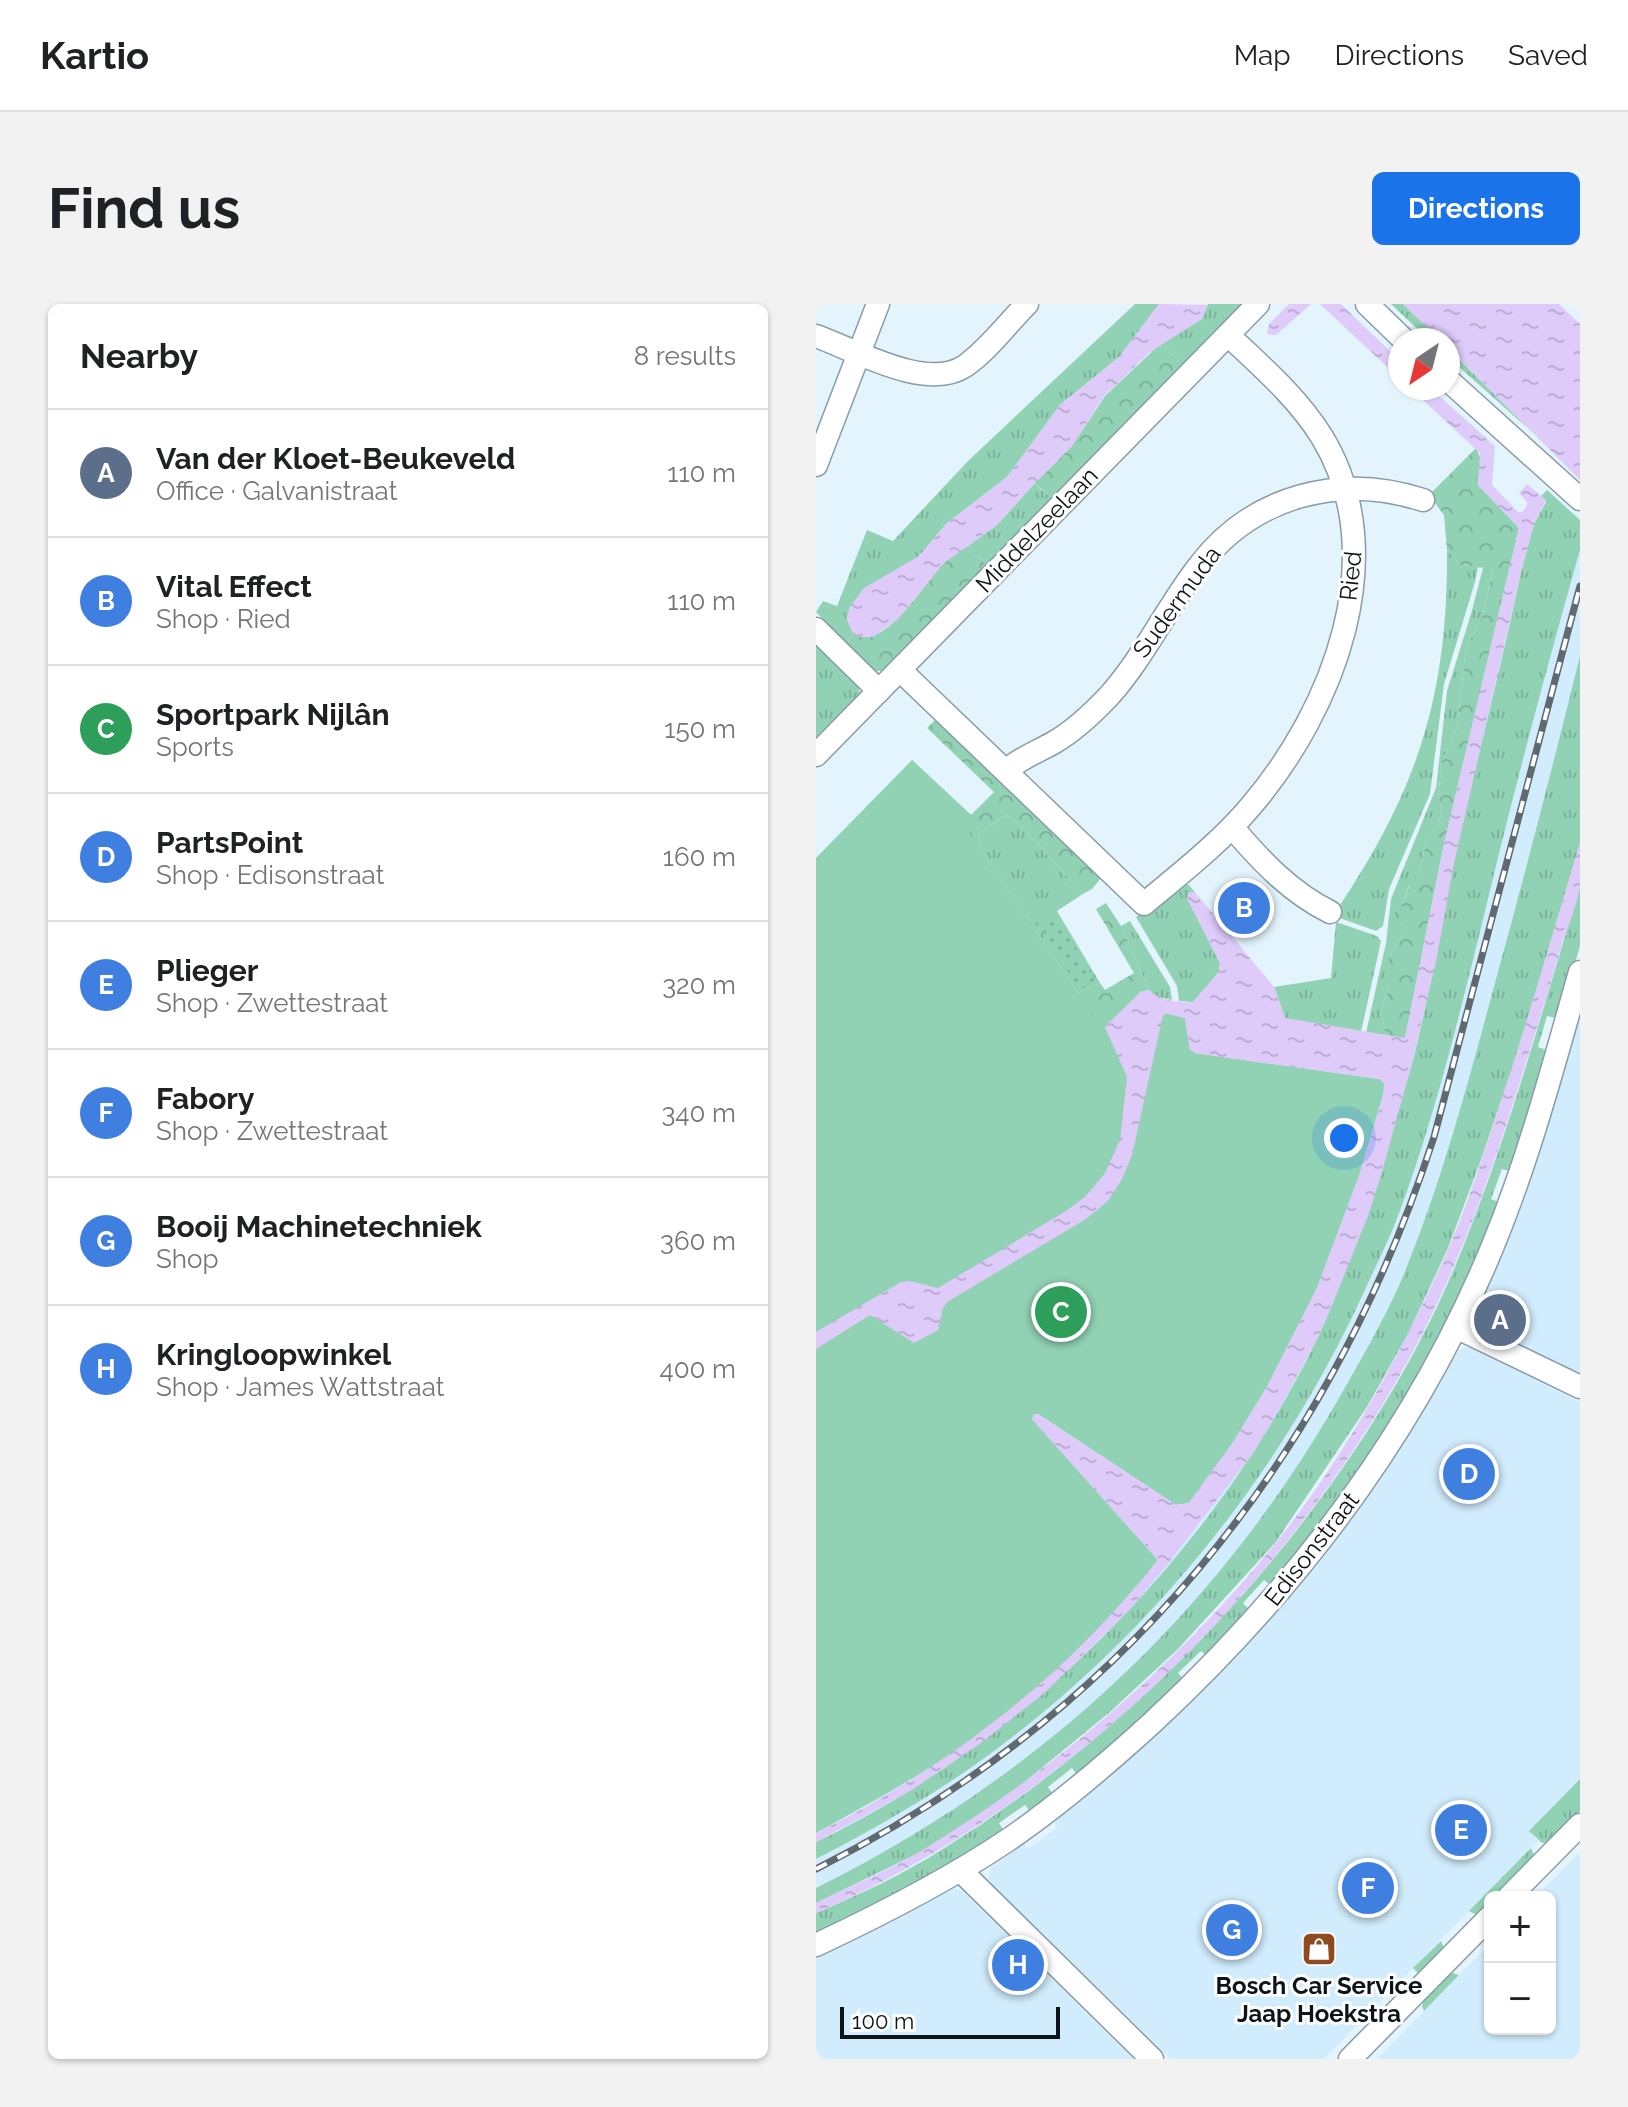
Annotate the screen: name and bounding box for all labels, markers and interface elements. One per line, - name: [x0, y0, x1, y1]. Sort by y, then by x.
- text: Kartio: [40, 33, 149, 78]
- text: Map: [1234, 39, 1291, 72]
- text: Directions: [1335, 39, 1464, 72]
- text: Saved: [1508, 39, 1588, 72]
- button: Directions: [1372, 172, 1580, 245]
- text: Find us: [48, 175, 240, 241]
- north arrow: [1388, 328, 1460, 400]
- text: Nearby: [80, 336, 198, 376]
- text: 8 results: [634, 341, 736, 371]
- text: Van der Kloet-Beukeveld: [156, 441, 515, 476]
- text: A: [97, 458, 115, 488]
- text: 110 m: [667, 458, 736, 488]
- street label: Middelzeelaan: [970, 461, 1104, 598]
- text: Office · Galvanistraat: [156, 476, 397, 506]
- street label: Sudermuda: [1126, 540, 1227, 663]
- street label: Ried: [1333, 550, 1368, 602]
- text: Vital Effect: [156, 569, 312, 604]
- text: B: [97, 586, 115, 616]
- text: 110 m: [667, 586, 736, 616]
- text: Shop · Ried: [156, 604, 291, 634]
- text: Sportpark Nijlân: [156, 697, 390, 732]
- text: C: [97, 714, 115, 744]
- text: 150 m: [664, 714, 736, 744]
- text: Sports: [156, 732, 234, 762]
- text: PartsPoint: [156, 825, 303, 860]
- text: D: [97, 842, 115, 872]
- text: 160 m: [663, 842, 736, 872]
- text: Shop · Edisonstraat: [156, 860, 384, 890]
- pin: B: [1218, 878, 1270, 938]
- text: Plieger: [156, 953, 258, 988]
- text: E: [98, 970, 114, 1000]
- text: 320 m: [662, 970, 736, 1000]
- text: Shop · Zwettestraat: [156, 988, 388, 1018]
- text: Fabory: [156, 1081, 254, 1116]
- text: F: [99, 1098, 113, 1128]
- text: 340 m: [661, 1098, 736, 1128]
- text: Shop · Zwettestraat: [156, 1116, 388, 1146]
- your location: [1324, 1118, 1364, 1158]
- text: Booij Machinetechniek: [156, 1209, 482, 1244]
- text: G: [97, 1226, 115, 1256]
- text: 360 m: [660, 1226, 736, 1256]
- text: Shop: [156, 1244, 218, 1274]
- pin: C: [1035, 1282, 1087, 1342]
- pin: A: [1474, 1290, 1526, 1350]
- text: Kringloopwinkel: [156, 1337, 391, 1372]
- text: H: [96, 1354, 116, 1384]
- text: 400 m: [659, 1354, 736, 1384]
- text: Shop · James Wattstraat: [156, 1372, 444, 1402]
- pin: D: [1443, 1444, 1495, 1504]
- street label: Edisonstraat: [1258, 1486, 1365, 1611]
- pin: E: [1435, 1800, 1487, 1860]
- pin: F: [1342, 1858, 1394, 1918]
- map controls: [1484, 1891, 1556, 2035]
- button: +: [1484, 1891, 1556, 1963]
- pin: G: [1206, 1900, 1258, 1960]
- shop icon: Bosch Car Service Jaap Hoekstra: [1300, 1930, 1338, 1968]
- pin: H: [992, 1935, 1044, 1995]
- button: −: [1484, 1963, 1556, 2035]
- place label: Bosch Car Service Jaap Hoekstra: [1216, 1971, 1422, 2028]
- scale bar: [840, 2003, 1060, 2039]
- text: 100 m: [852, 2008, 914, 2034]

